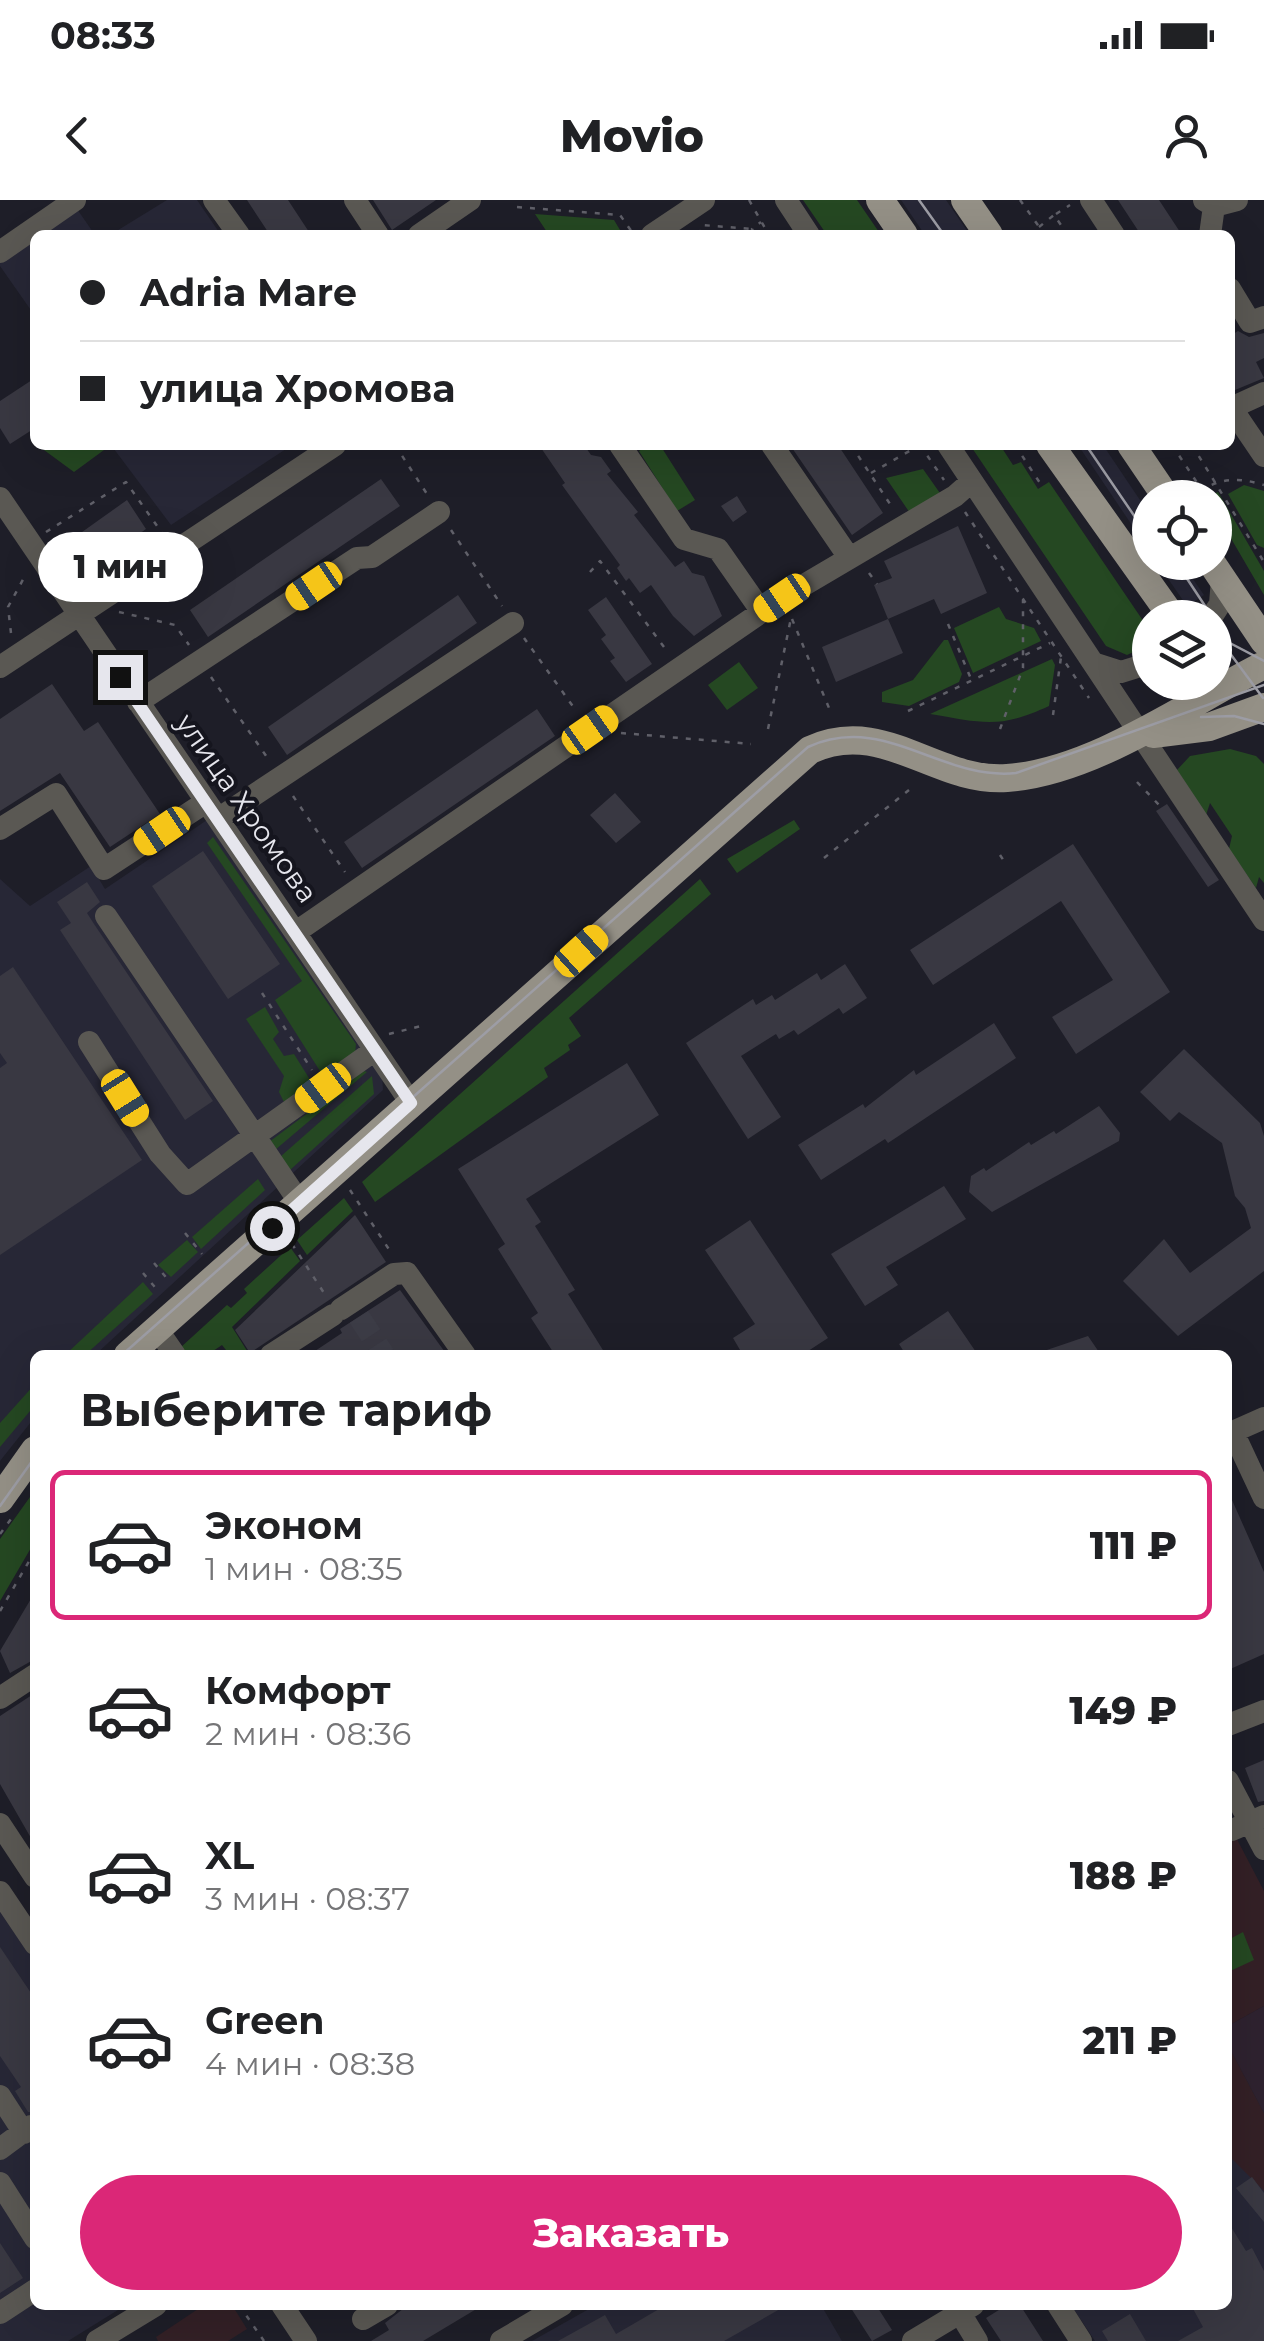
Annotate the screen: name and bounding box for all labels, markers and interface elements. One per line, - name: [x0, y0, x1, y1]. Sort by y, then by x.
- text: 08:33: [50, 12, 156, 59]
- icon: back: [50, 108, 105, 163]
- text: Movio: [560, 108, 704, 163]
- icon: person: [1159, 108, 1214, 163]
- text: Adria Mare: [140, 269, 357, 316]
- text: улица Хромова: [140, 365, 455, 412]
- map controls: [1132, 480, 1232, 700]
- button: locate: [1132, 480, 1232, 580]
- callout: 1 мин: [38, 532, 202, 602]
- text: 1 мин: [73, 547, 168, 586]
- car: [281, 557, 347, 615]
- car: [749, 569, 815, 627]
- button: layers: [1132, 600, 1232, 700]
- route end: [98, 655, 143, 700]
- car: [557, 701, 623, 759]
- street label: улица Хромова: [169, 706, 325, 909]
- car: [129, 802, 195, 860]
- car: [549, 920, 613, 982]
- car: [290, 1058, 356, 1118]
- car: [96, 1065, 154, 1131]
- route start: [250, 1206, 295, 1251]
- text: Выберите тариф: [80, 1382, 492, 1437]
- icon: car: [85, 1500, 175, 1590]
- text: Эконом: [205, 1502, 363, 1549]
- text: 111 ₽: [1090, 1522, 1177, 1569]
- text: 1 мин · 08:35: [205, 1549, 403, 1588]
- icon: car: [85, 1665, 175, 1755]
- text: Комфорт: [205, 1667, 391, 1714]
- text: 149 ₽: [1069, 1687, 1177, 1734]
- text: 2 мин · 08:36: [205, 1714, 411, 1753]
- icon: car: [85, 1830, 175, 1920]
- text: XL: [205, 1832, 254, 1879]
- text: 188 ₽: [1070, 1852, 1177, 1899]
- text: 3 мин · 08:37: [205, 1879, 410, 1918]
- icon: car: [85, 1995, 175, 2085]
- text: Green: [205, 1997, 325, 2044]
- text: 211 ₽: [1082, 2017, 1177, 2064]
- text: 4 мин · 08:38: [205, 2044, 415, 2083]
- button: Заказать: [80, 2175, 1182, 2290]

